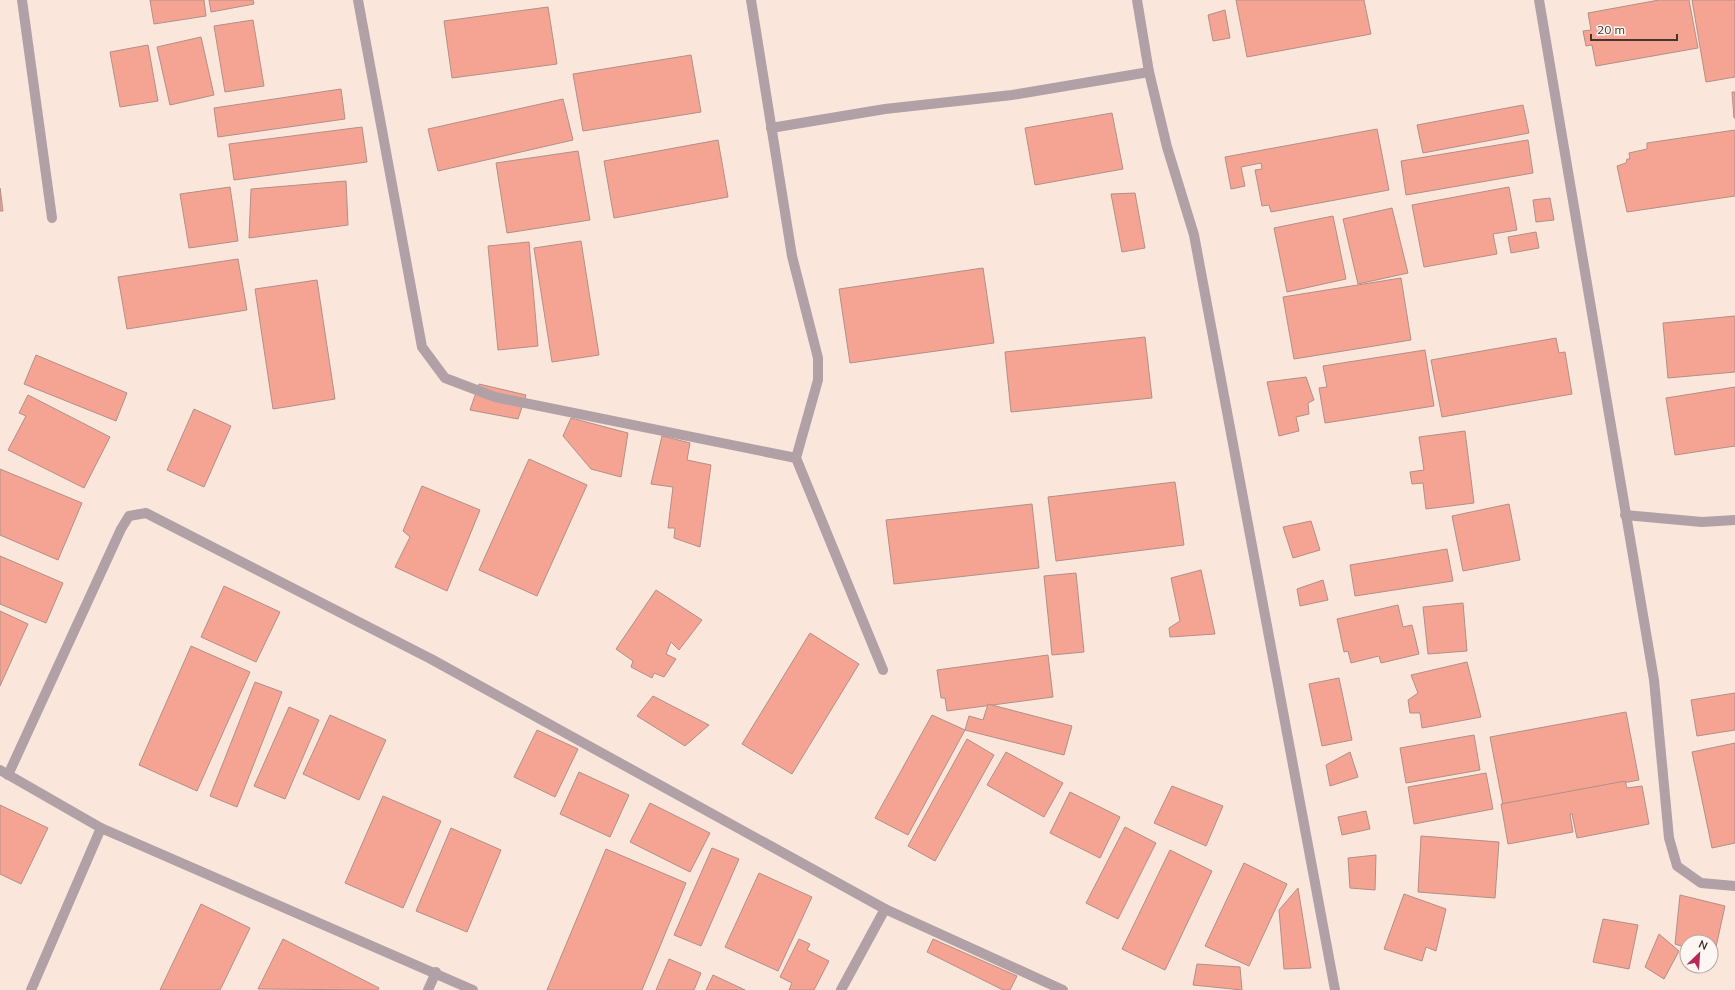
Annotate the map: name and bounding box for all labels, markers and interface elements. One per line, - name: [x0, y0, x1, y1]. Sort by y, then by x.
- scale bar: [1591, 16, 1677, 42]
- text: 20 m: [1597, 22, 1625, 37]
- north arrow: [1679, 934, 1719, 974]
- text: N: [1697, 937, 1710, 953]

